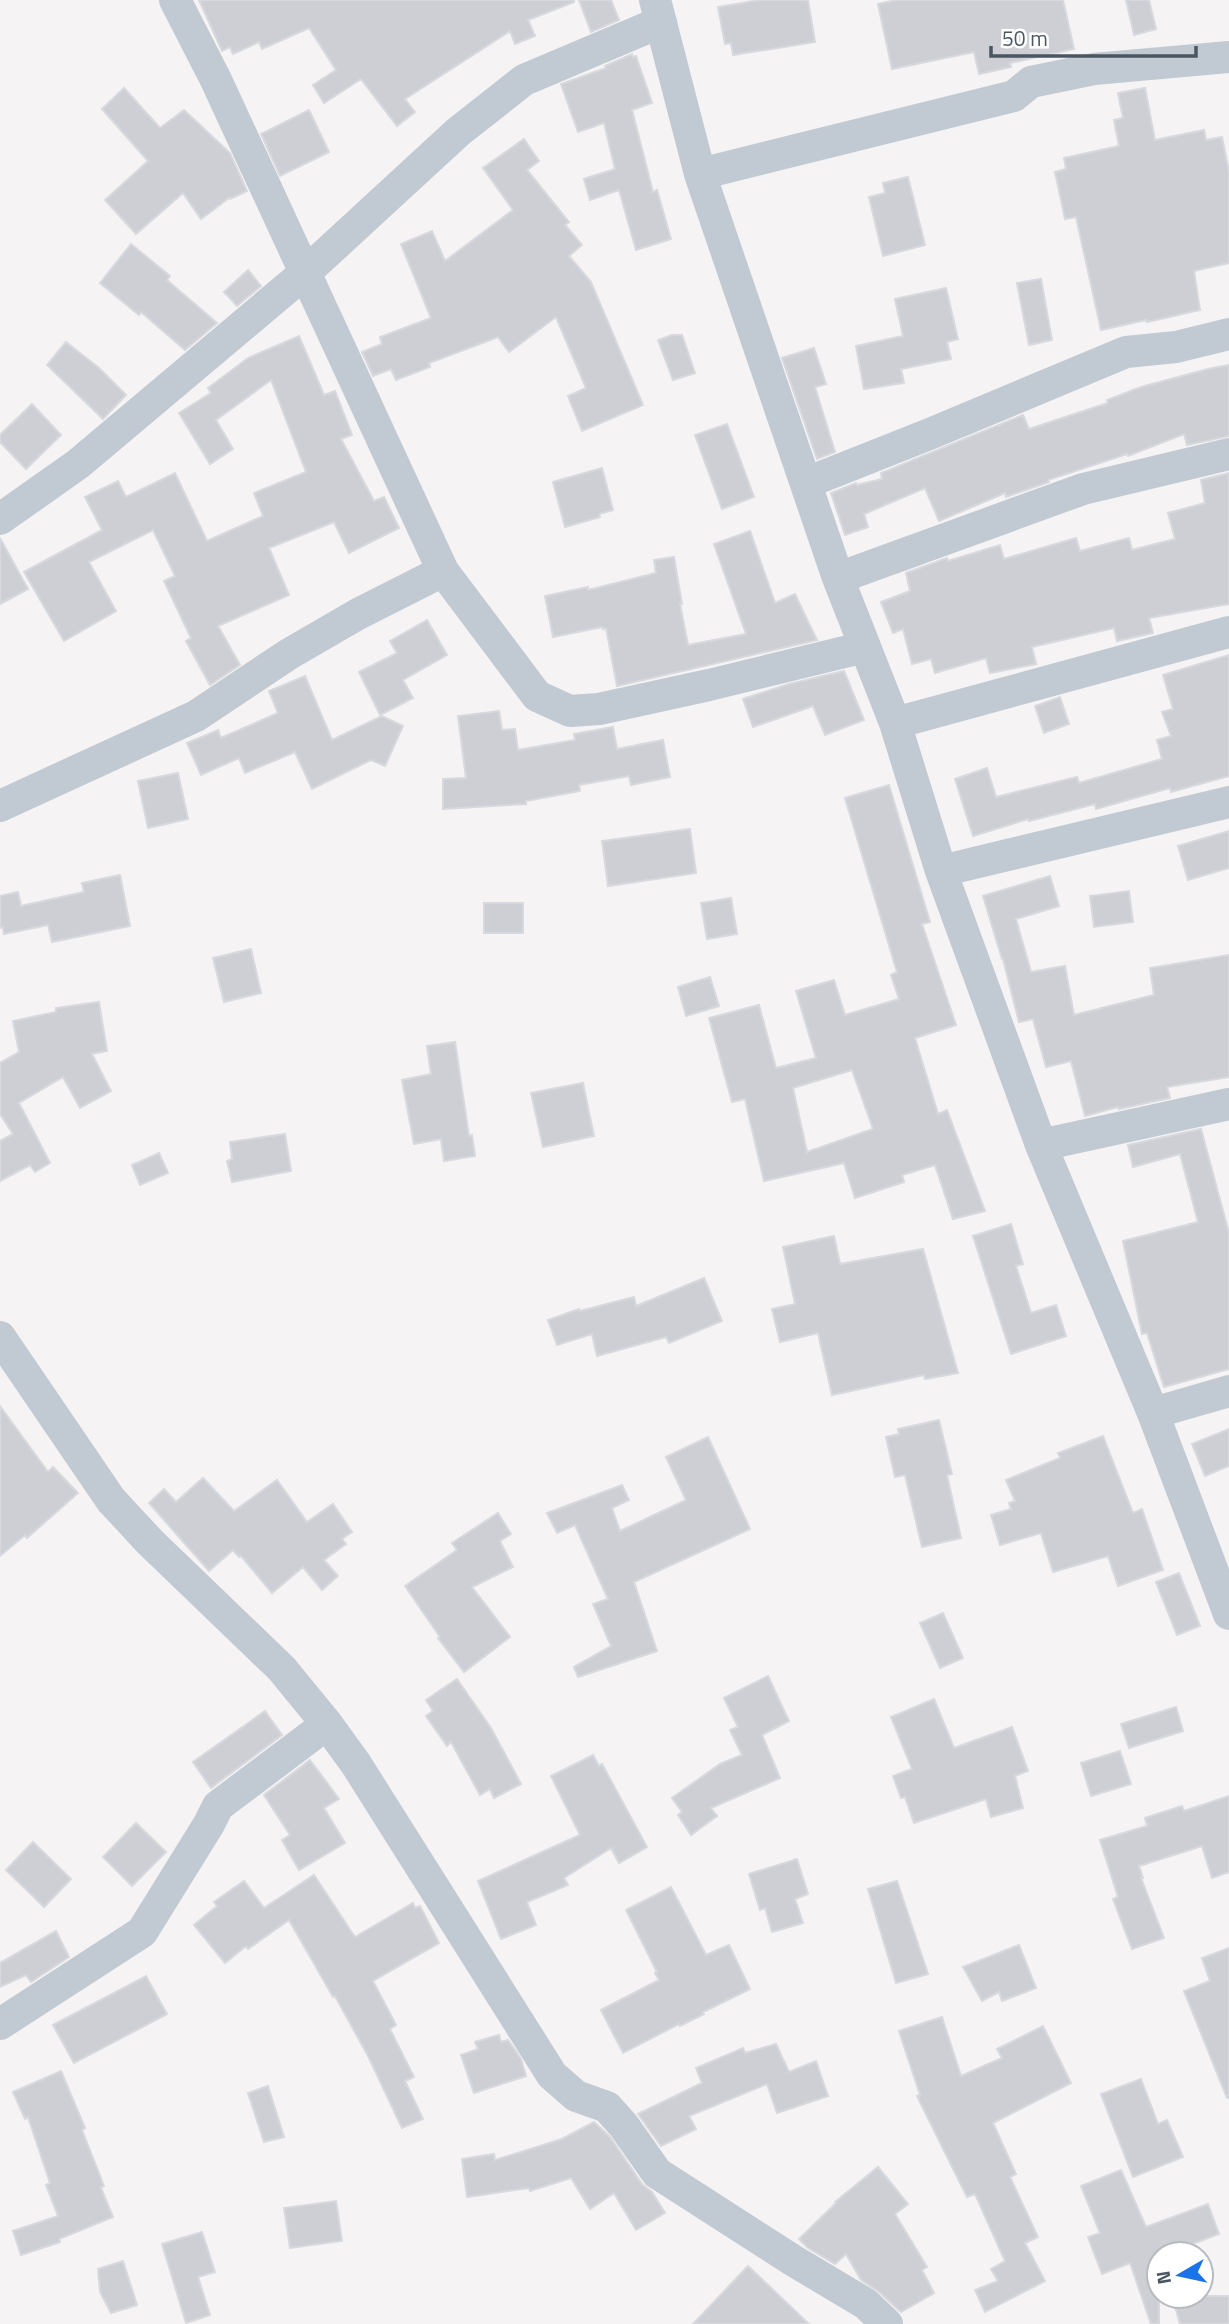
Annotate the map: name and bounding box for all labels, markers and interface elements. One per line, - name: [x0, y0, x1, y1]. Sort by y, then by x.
- scale bar: [991, 14, 1196, 58]
- text: 50 m: [1002, 22, 1048, 54]
- north arrow: [1145, 2240, 1215, 2310]
- text: N: [1147, 2269, 1178, 2287]

